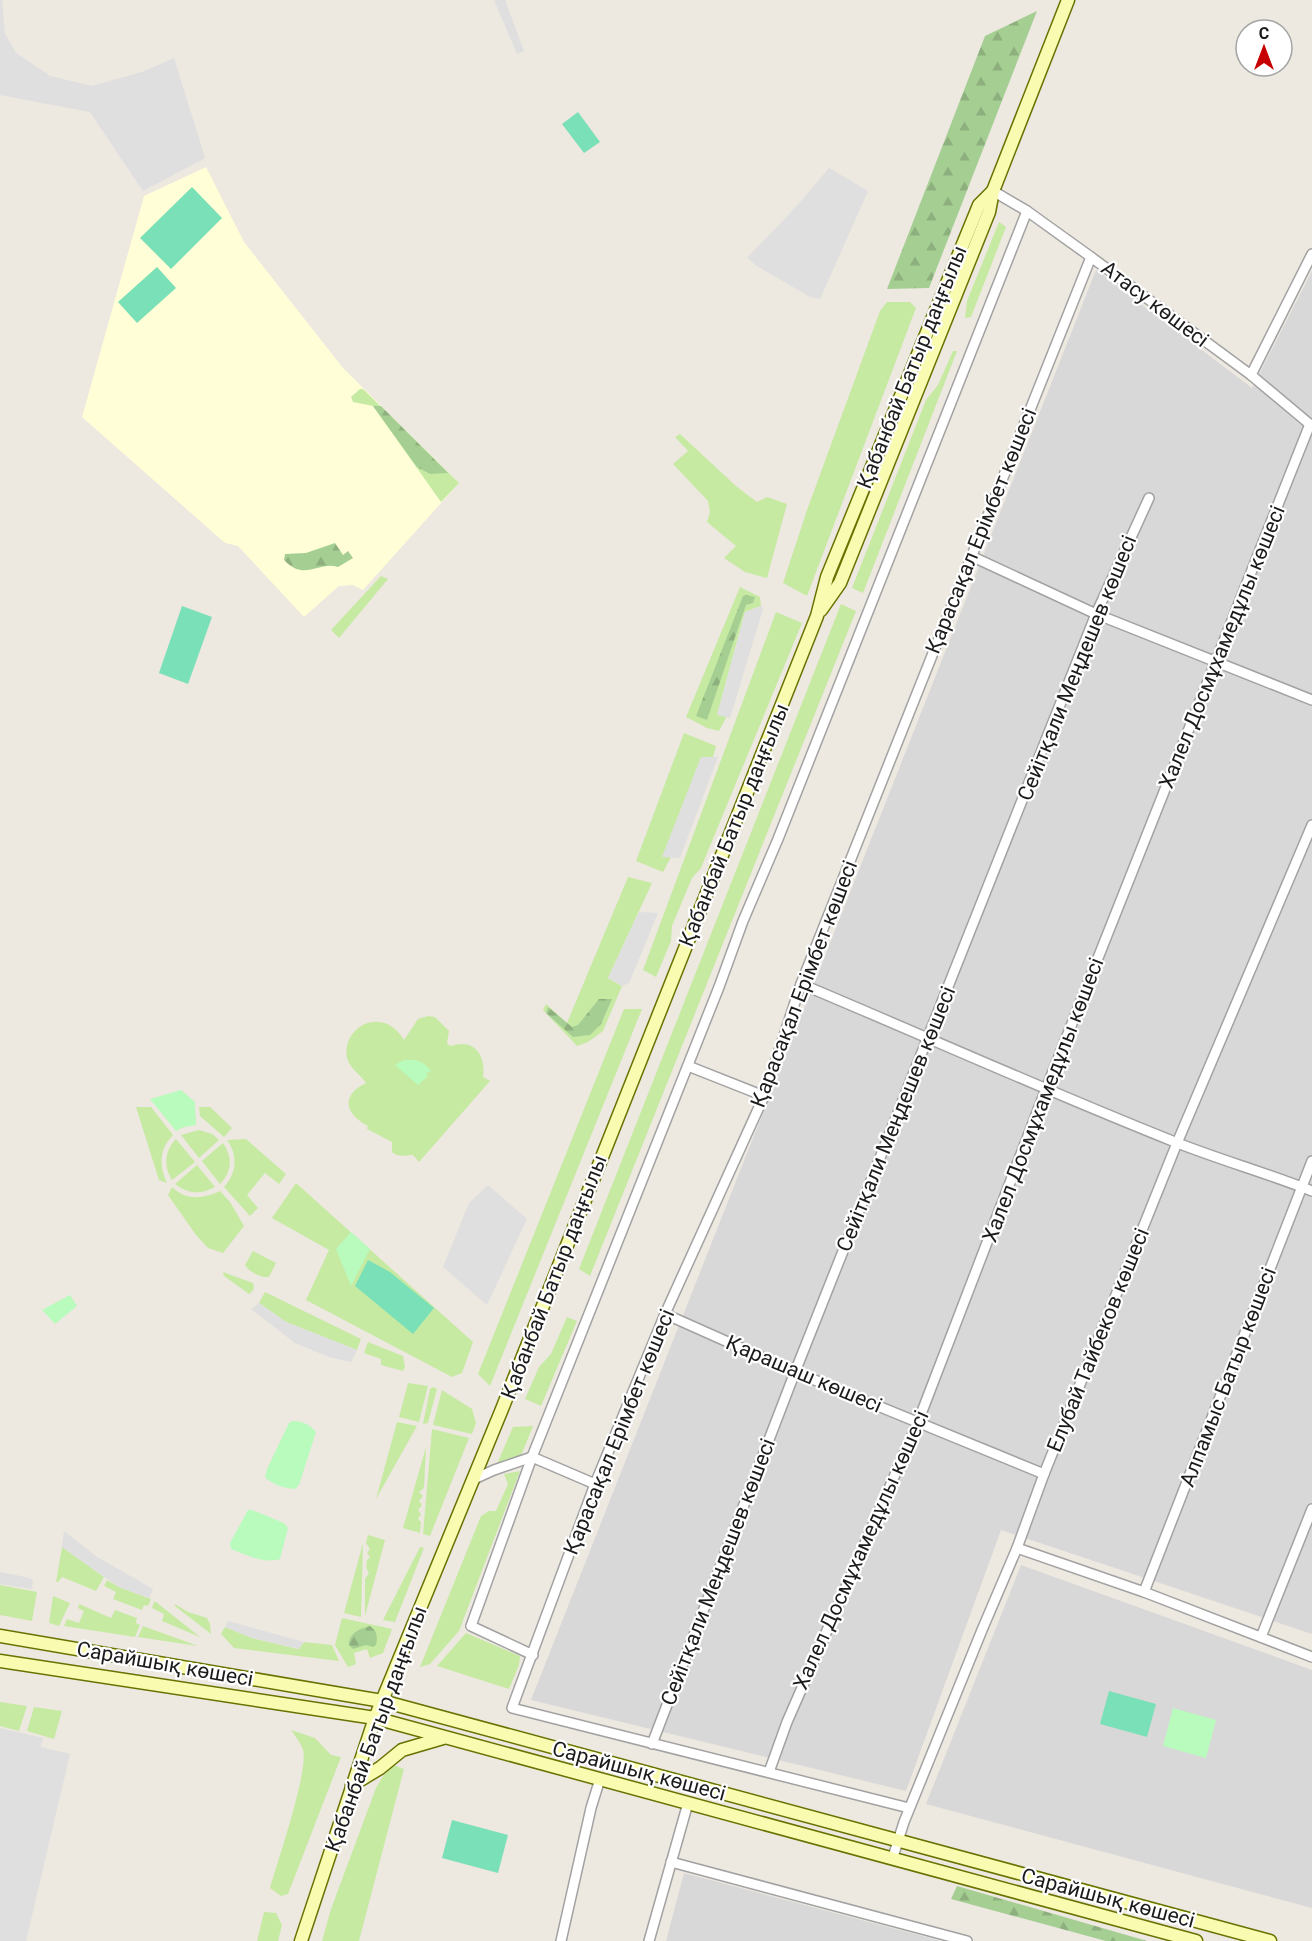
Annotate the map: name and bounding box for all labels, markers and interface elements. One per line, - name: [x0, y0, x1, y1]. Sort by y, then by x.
- north arrow: [1234, 18, 1294, 78]
- text: С: [1259, 24, 1269, 43]
- street label: Қабанбай Батыр даңғылы: [852, 242, 972, 492]
- street label: Атасу көшесі: [1097, 256, 1213, 352]
- street label: Қарасақал Ерімбет көшесі: [921, 405, 1041, 657]
- street label: Халел Досмұхамедұлы көшесі: [1154, 502, 1290, 792]
- street label: Сейітқали Меңдешев көшесі: [1013, 532, 1141, 804]
- street label: Қабанбай Батыр даңғылы: [674, 700, 794, 950]
- street label: Қарасақал Ерімбет көшесі: [746, 857, 862, 1111]
- street label: Халел Досмұхамедұлы көшесі: [978, 954, 1108, 1246]
- street label: Сейітқали Меңдешев көшесі: [832, 983, 960, 1255]
- street label: Қабанбай Батыр даңғылы: [496, 1151, 612, 1403]
- street label: Елубай Тайбеков көшесі: [1042, 1225, 1154, 1455]
- street label: Алпамыс Батыр көшесі: [1175, 1264, 1281, 1490]
- street label: Қарасақал Ерімбет көшесі: [559, 1306, 679, 1558]
- street label: Қарашаш көшесі: [722, 1330, 886, 1418]
- street label: Халел Досмұхамедұлы көшесі: [788, 1407, 934, 1693]
- street label: Сейітқали Меңдешев көшесі: [656, 1435, 780, 1709]
- street label: Қабанбай Батыр даңғылы: [320, 1603, 432, 1855]
- street label: Сарайшық көшесі: [75, 1637, 255, 1691]
- street label: Сарайшық көшесі: [550, 1736, 728, 1806]
- street label: Сарайшық көшесі: [1019, 1863, 1197, 1933]

